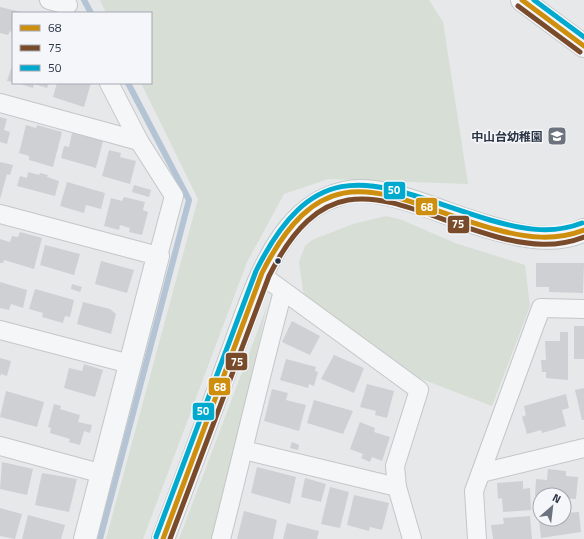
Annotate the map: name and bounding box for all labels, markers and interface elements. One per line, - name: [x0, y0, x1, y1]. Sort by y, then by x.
- legend: [12, 12, 152, 84]
- text: 68: [48, 18, 62, 37]
- text: 75: [48, 38, 62, 57]
- text: 50: [48, 58, 62, 77]
- school or university icon: 中山台幼稚園: [546, 125, 568, 147]
- place label: 中山台幼稚園: [471, 127, 543, 146]
- line badge: 50: [383, 181, 406, 200]
- text: 50: [388, 182, 400, 198]
- line badge: 68: [415, 197, 438, 216]
- text: 68: [421, 199, 433, 215]
- line badge: 75: [447, 215, 470, 234]
- text: 75: [452, 216, 464, 232]
- unlabelled marker: [273, 256, 283, 266]
- line badge: 75: [225, 352, 248, 371]
- text: 75: [231, 354, 243, 370]
- line badge: 68: [208, 377, 231, 396]
- text: 68: [214, 379, 226, 395]
- line badge: 50: [192, 402, 215, 421]
- text: 50: [197, 403, 209, 419]
- north arrow: [532, 487, 572, 527]
- text: N: [550, 489, 564, 507]

